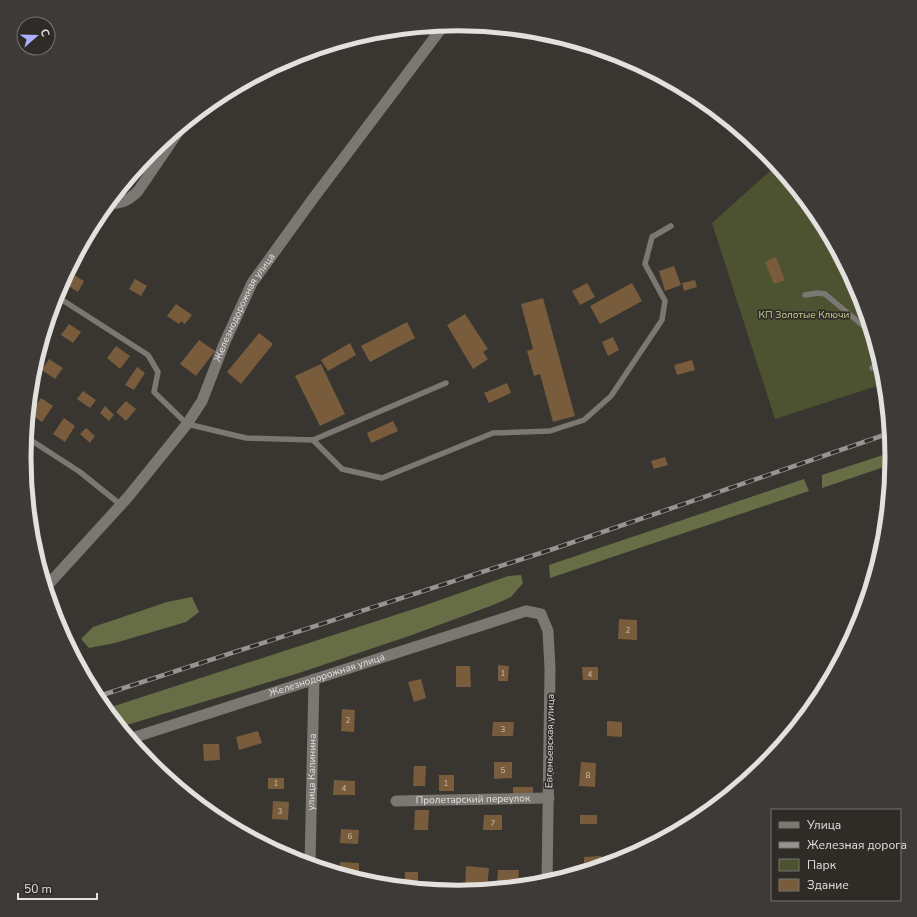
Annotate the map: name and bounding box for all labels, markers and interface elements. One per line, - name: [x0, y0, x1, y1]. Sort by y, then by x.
- north arrow: [16, 16, 56, 56]
- text: С: [37, 27, 53, 39]
- street label: Железнодорожная улица: [211, 250, 278, 364]
- park label: КП Золотые Ключи: [759, 308, 850, 322]
- house number: 2: [626, 625, 631, 636]
- street label: Железнодорожная улица: [267, 650, 387, 700]
- house number: 1: [501, 668, 506, 679]
- house number: 4: [588, 669, 593, 680]
- street label: Евгеньевская улица: [542, 694, 558, 788]
- house number: 2: [346, 715, 351, 726]
- house number: 3: [501, 724, 506, 735]
- street label: улица Калинина: [304, 733, 320, 811]
- house number: 5: [501, 765, 506, 776]
- house number: 8: [586, 770, 591, 781]
- house number: 1: [274, 778, 279, 789]
- house number: 1: [444, 778, 449, 789]
- house number: 4: [342, 783, 347, 794]
- street label: Пролетарский переулок: [416, 791, 531, 808]
- house number: 3: [278, 806, 283, 817]
- legend: [771, 809, 901, 901]
- text: Улица: [806, 817, 841, 833]
- house number: 7: [491, 818, 496, 829]
- house number: 6: [348, 831, 353, 842]
- text: Железная дорога: [807, 837, 907, 853]
- text: Парк: [807, 857, 837, 873]
- scale bar: [18, 875, 97, 901]
- text: Здание: [807, 877, 849, 893]
- text: 50 m: [24, 881, 52, 897]

